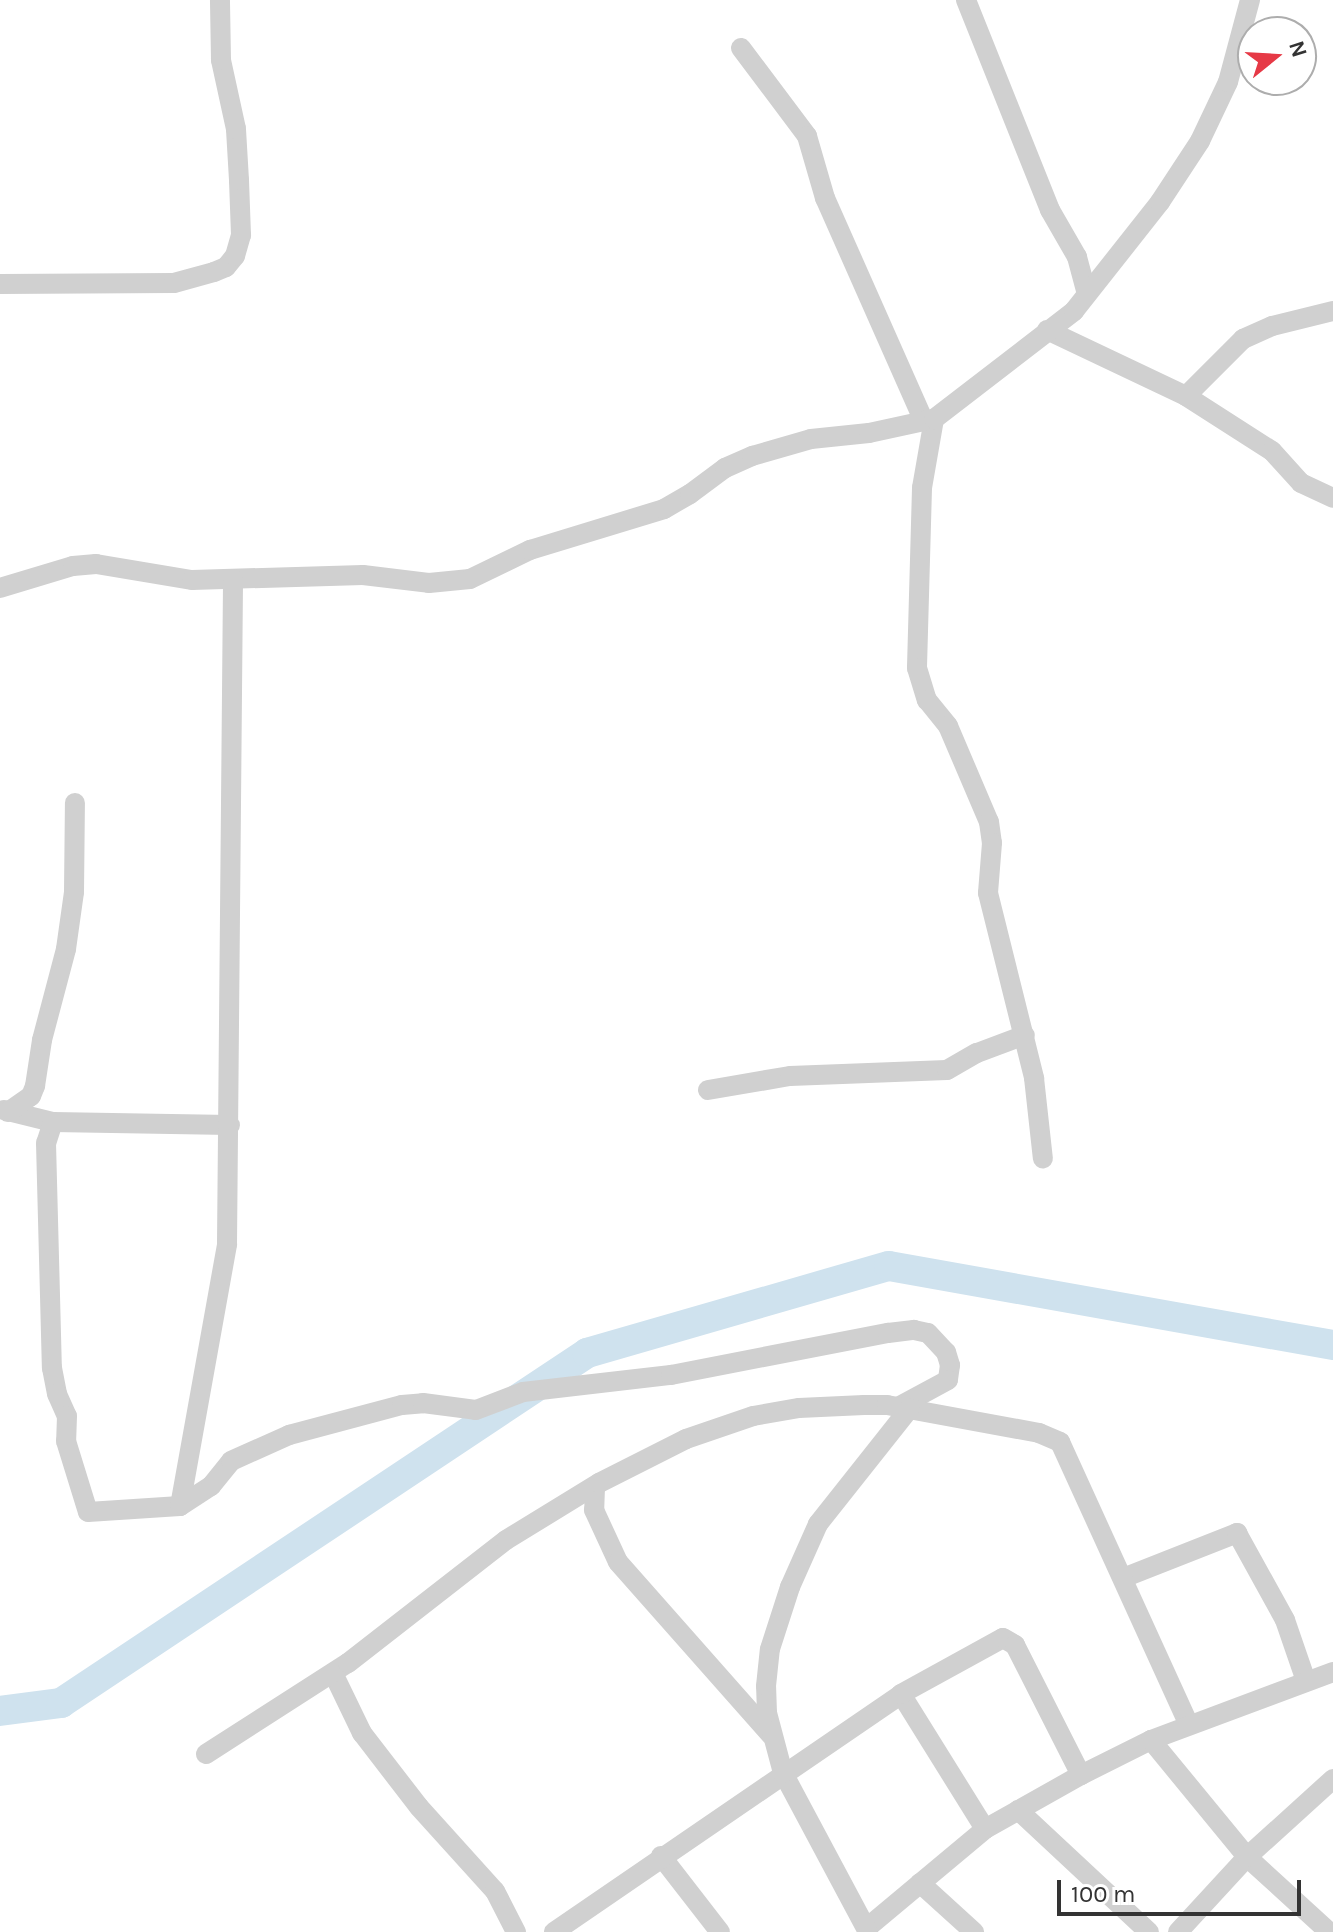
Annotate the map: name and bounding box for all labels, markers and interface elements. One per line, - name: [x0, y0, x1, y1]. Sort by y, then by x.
- north arrow: [1237, 16, 1317, 96]
- text: N: [1283, 38, 1313, 61]
- scale bar: [1061, 1864, 1305, 1914]
- text: 100 m: [1071, 1880, 1136, 1908]

